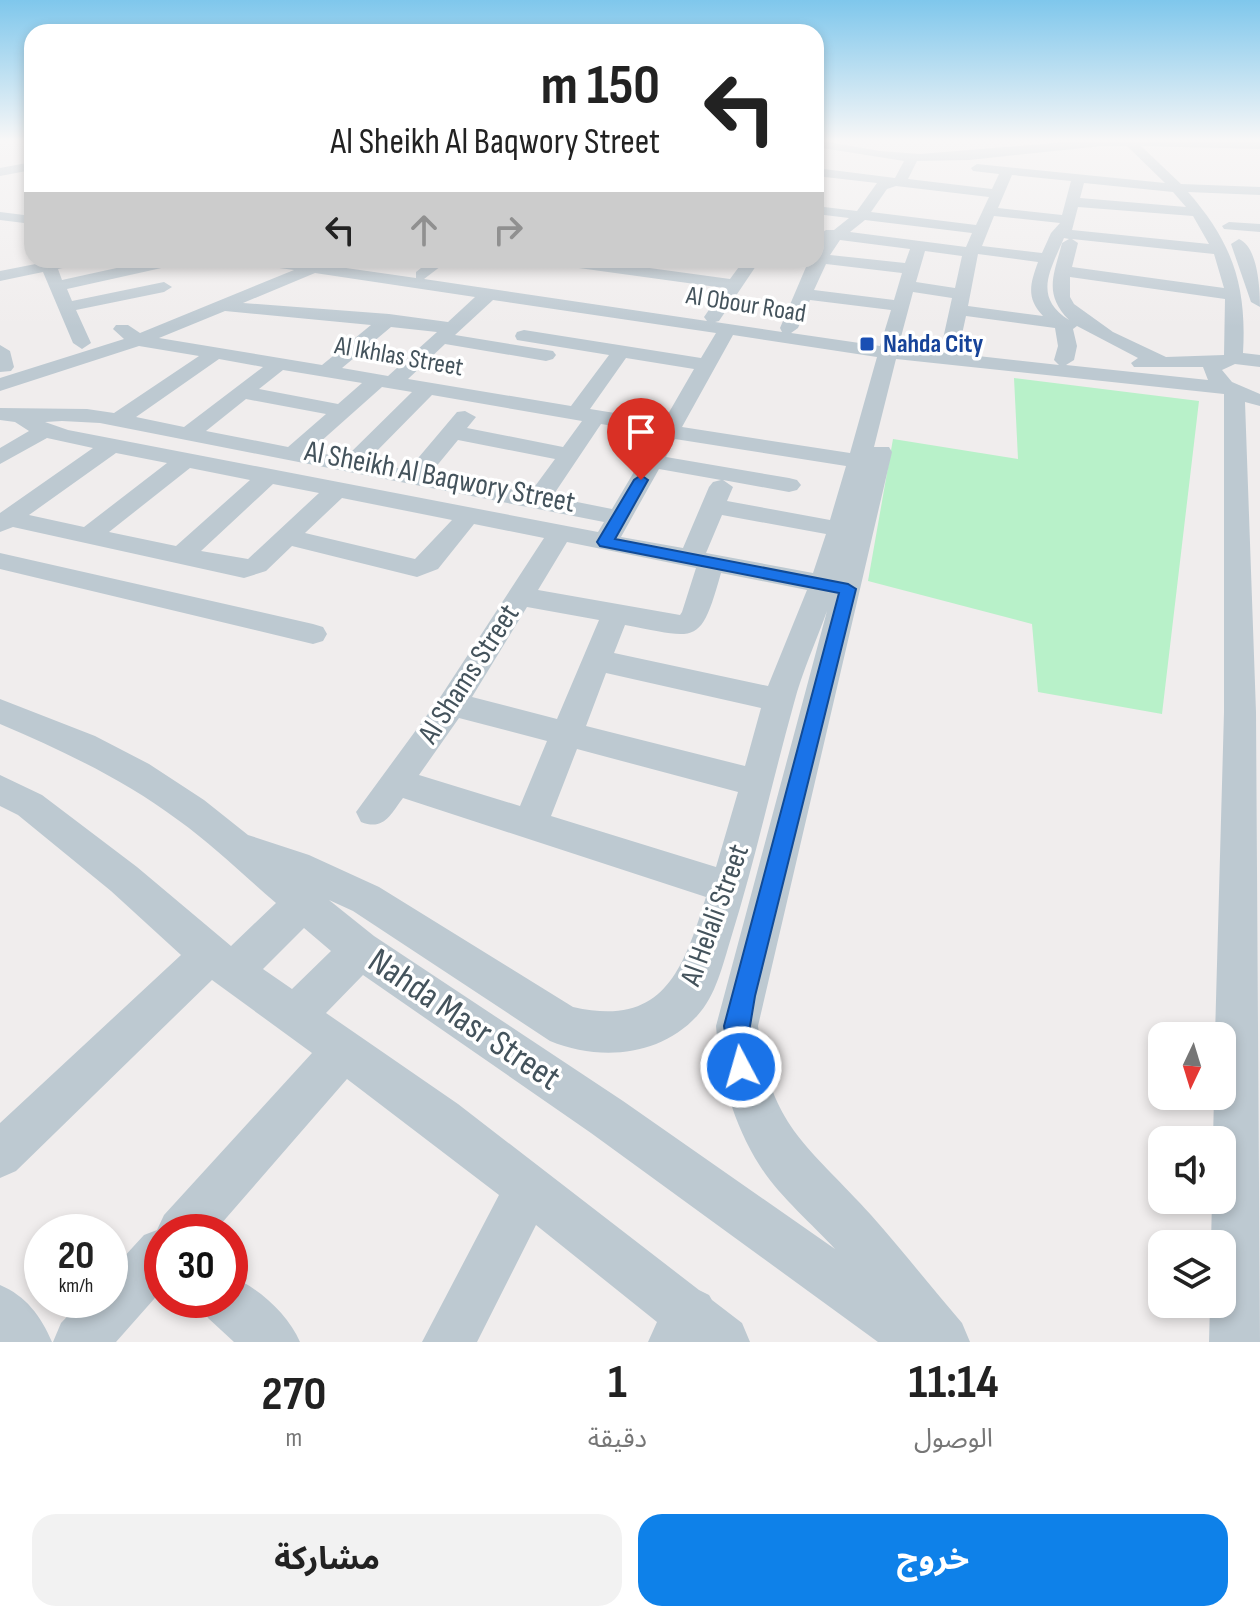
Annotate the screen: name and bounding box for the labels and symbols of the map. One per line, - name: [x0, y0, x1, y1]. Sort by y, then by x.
- street label: Al Obour Road: [683, 280, 808, 330]
- place label: Nahda City: [883, 329, 984, 360]
- street label: Al Ikhlas Street: [331, 330, 466, 384]
- marker: Nahda City: [858, 335, 876, 353]
- pin: [607, 398, 675, 480]
- street label: Al Sheikh Al Baqwory Street: [301, 433, 578, 521]
- street label: Al Shams Street: [410, 598, 527, 751]
- street label: Al Helali Street: [672, 839, 757, 992]
- street label: Nahda Masr Street: [360, 940, 568, 1100]
- north arrow: [1148, 1022, 1236, 1110]
- position arrow: [699, 1025, 783, 1109]
- speed limit sign: 30: [144, 1214, 248, 1318]

